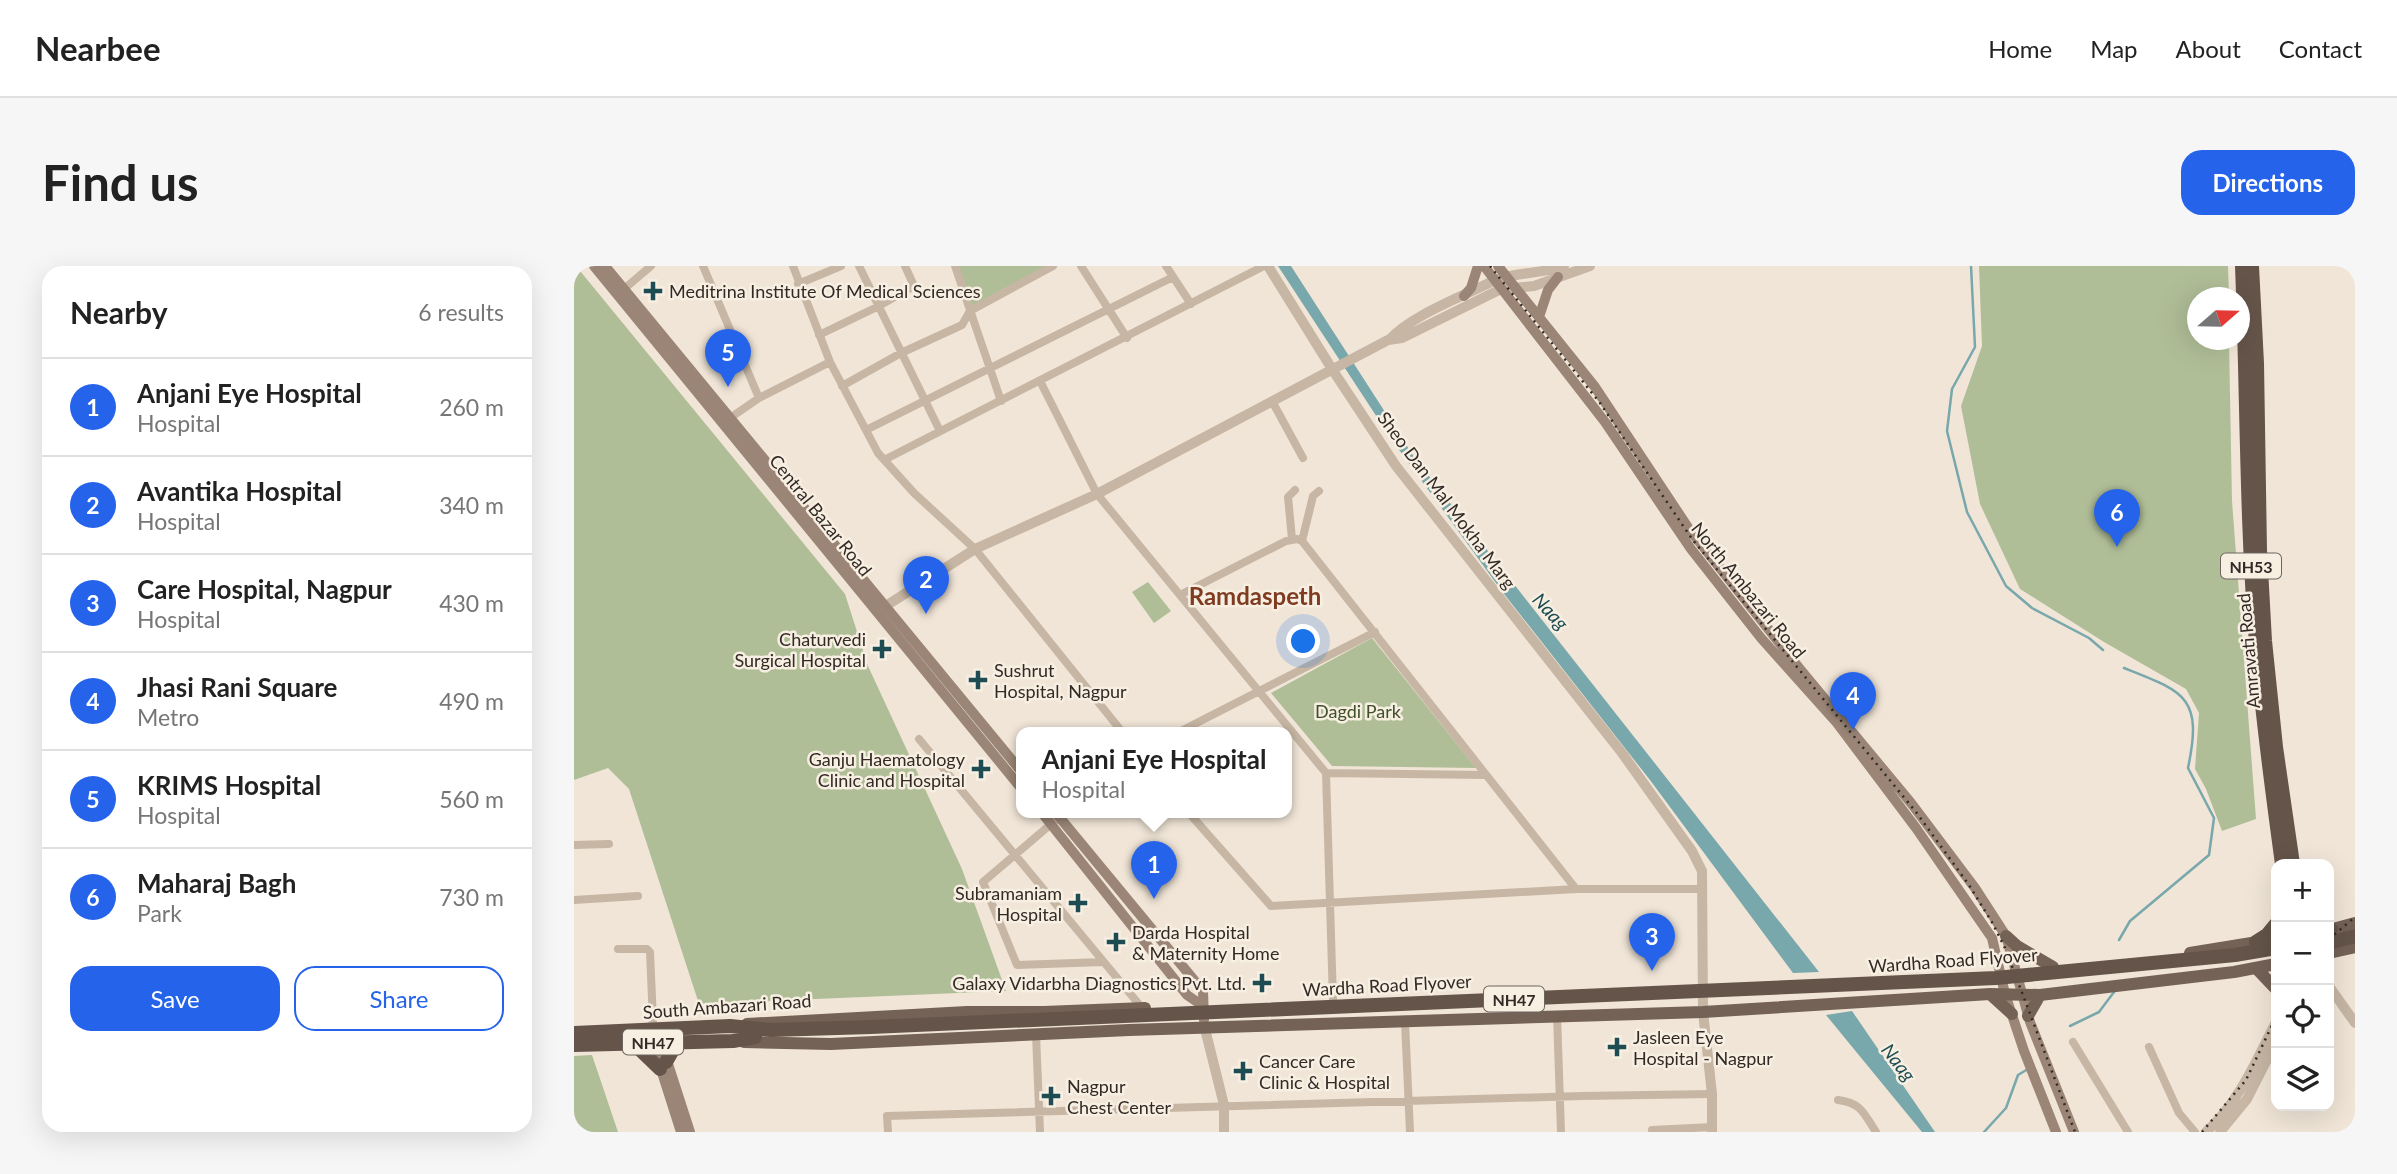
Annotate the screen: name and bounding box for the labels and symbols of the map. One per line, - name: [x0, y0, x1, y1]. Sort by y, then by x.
- place label: Meditrina Institute Of Medical Sciences: [669, 280, 981, 302]
- marker: Meditrina Institute Of Medical Sciences: [643, 281, 663, 301]
- north arrow: [2187, 287, 2250, 350]
- pin: 5: [705, 329, 751, 387]
- street label: Sheo Dan Mal Mokha Marg: [1373, 407, 1521, 593]
- street label: Central Bazar Road: [765, 450, 877, 580]
- pin: 6: [2094, 489, 2140, 547]
- street label: North Ambazari Road: [1687, 517, 1811, 663]
- road number: NH53: [2221, 554, 2281, 578]
- pin: 2: [903, 556, 949, 614]
- district label: Ramdaspeth: [1189, 581, 1321, 610]
- water label: Naag: [1528, 588, 1574, 635]
- street label: Amravati Road: [2232, 592, 2264, 710]
- your location: [1286, 624, 1320, 658]
- place label: Chaturvedi Surgical Hospital: [734, 628, 866, 671]
- marker: Chaturvedi Surgical Hospital: [872, 639, 892, 659]
- place label: Sushrut Hospital, Nagpur: [994, 659, 1127, 702]
- marker: Sushrut Hospital, Nagpur: [968, 670, 988, 690]
- pin: 4: [1830, 672, 1876, 730]
- park label: Dagdi Park: [1315, 700, 1402, 722]
- place label: Ganju Haematology Clinic and Hospital: [809, 748, 966, 791]
- marker: Ganju Haematology Clinic and Hospital: [971, 759, 991, 779]
- pin: 1: [1131, 841, 1177, 899]
- place label: Subramaniam Hospital: [955, 882, 1062, 925]
- marker: Subramaniam Hospital: [1068, 893, 1088, 913]
- pin: 3: [1629, 913, 1675, 971]
- place label: Darda Hospital & Maternity Home: [1132, 921, 1279, 964]
- marker: Darda Hospital & Maternity Home: [1106, 932, 1126, 952]
- street label: Wardha Road Flyover: [1868, 943, 2039, 977]
- street label: Wardha Road Flyover: [1302, 970, 1473, 1000]
- place label: Galaxy Vidarbha Diagnostics Pvt. Ltd.: [952, 972, 1246, 994]
- marker: Galaxy Vidarbha Diagnostics Pvt. Ltd.: [1252, 973, 1272, 993]
- road number: NH47: [1484, 986, 1544, 1012]
- street label: South Ambazari Road: [642, 989, 812, 1023]
- place label: Jasleen Eye Hospital - Nagpur: [1633, 1026, 1773, 1069]
- road number: NH47: [623, 1030, 683, 1055]
- marker: Jasleen Eye Hospital - Nagpur: [1607, 1037, 1627, 1057]
- water label: Naag: [1877, 1038, 1921, 1086]
- place label: Cancer Care Clinic & Hospital: [1259, 1050, 1390, 1093]
- marker: Cancer Care Clinic & Hospital: [1233, 1061, 1253, 1081]
- place label: Nagpur Chest Center: [1067, 1075, 1172, 1118]
- marker: Nagpur Chest Center: [1041, 1086, 1061, 1106]

